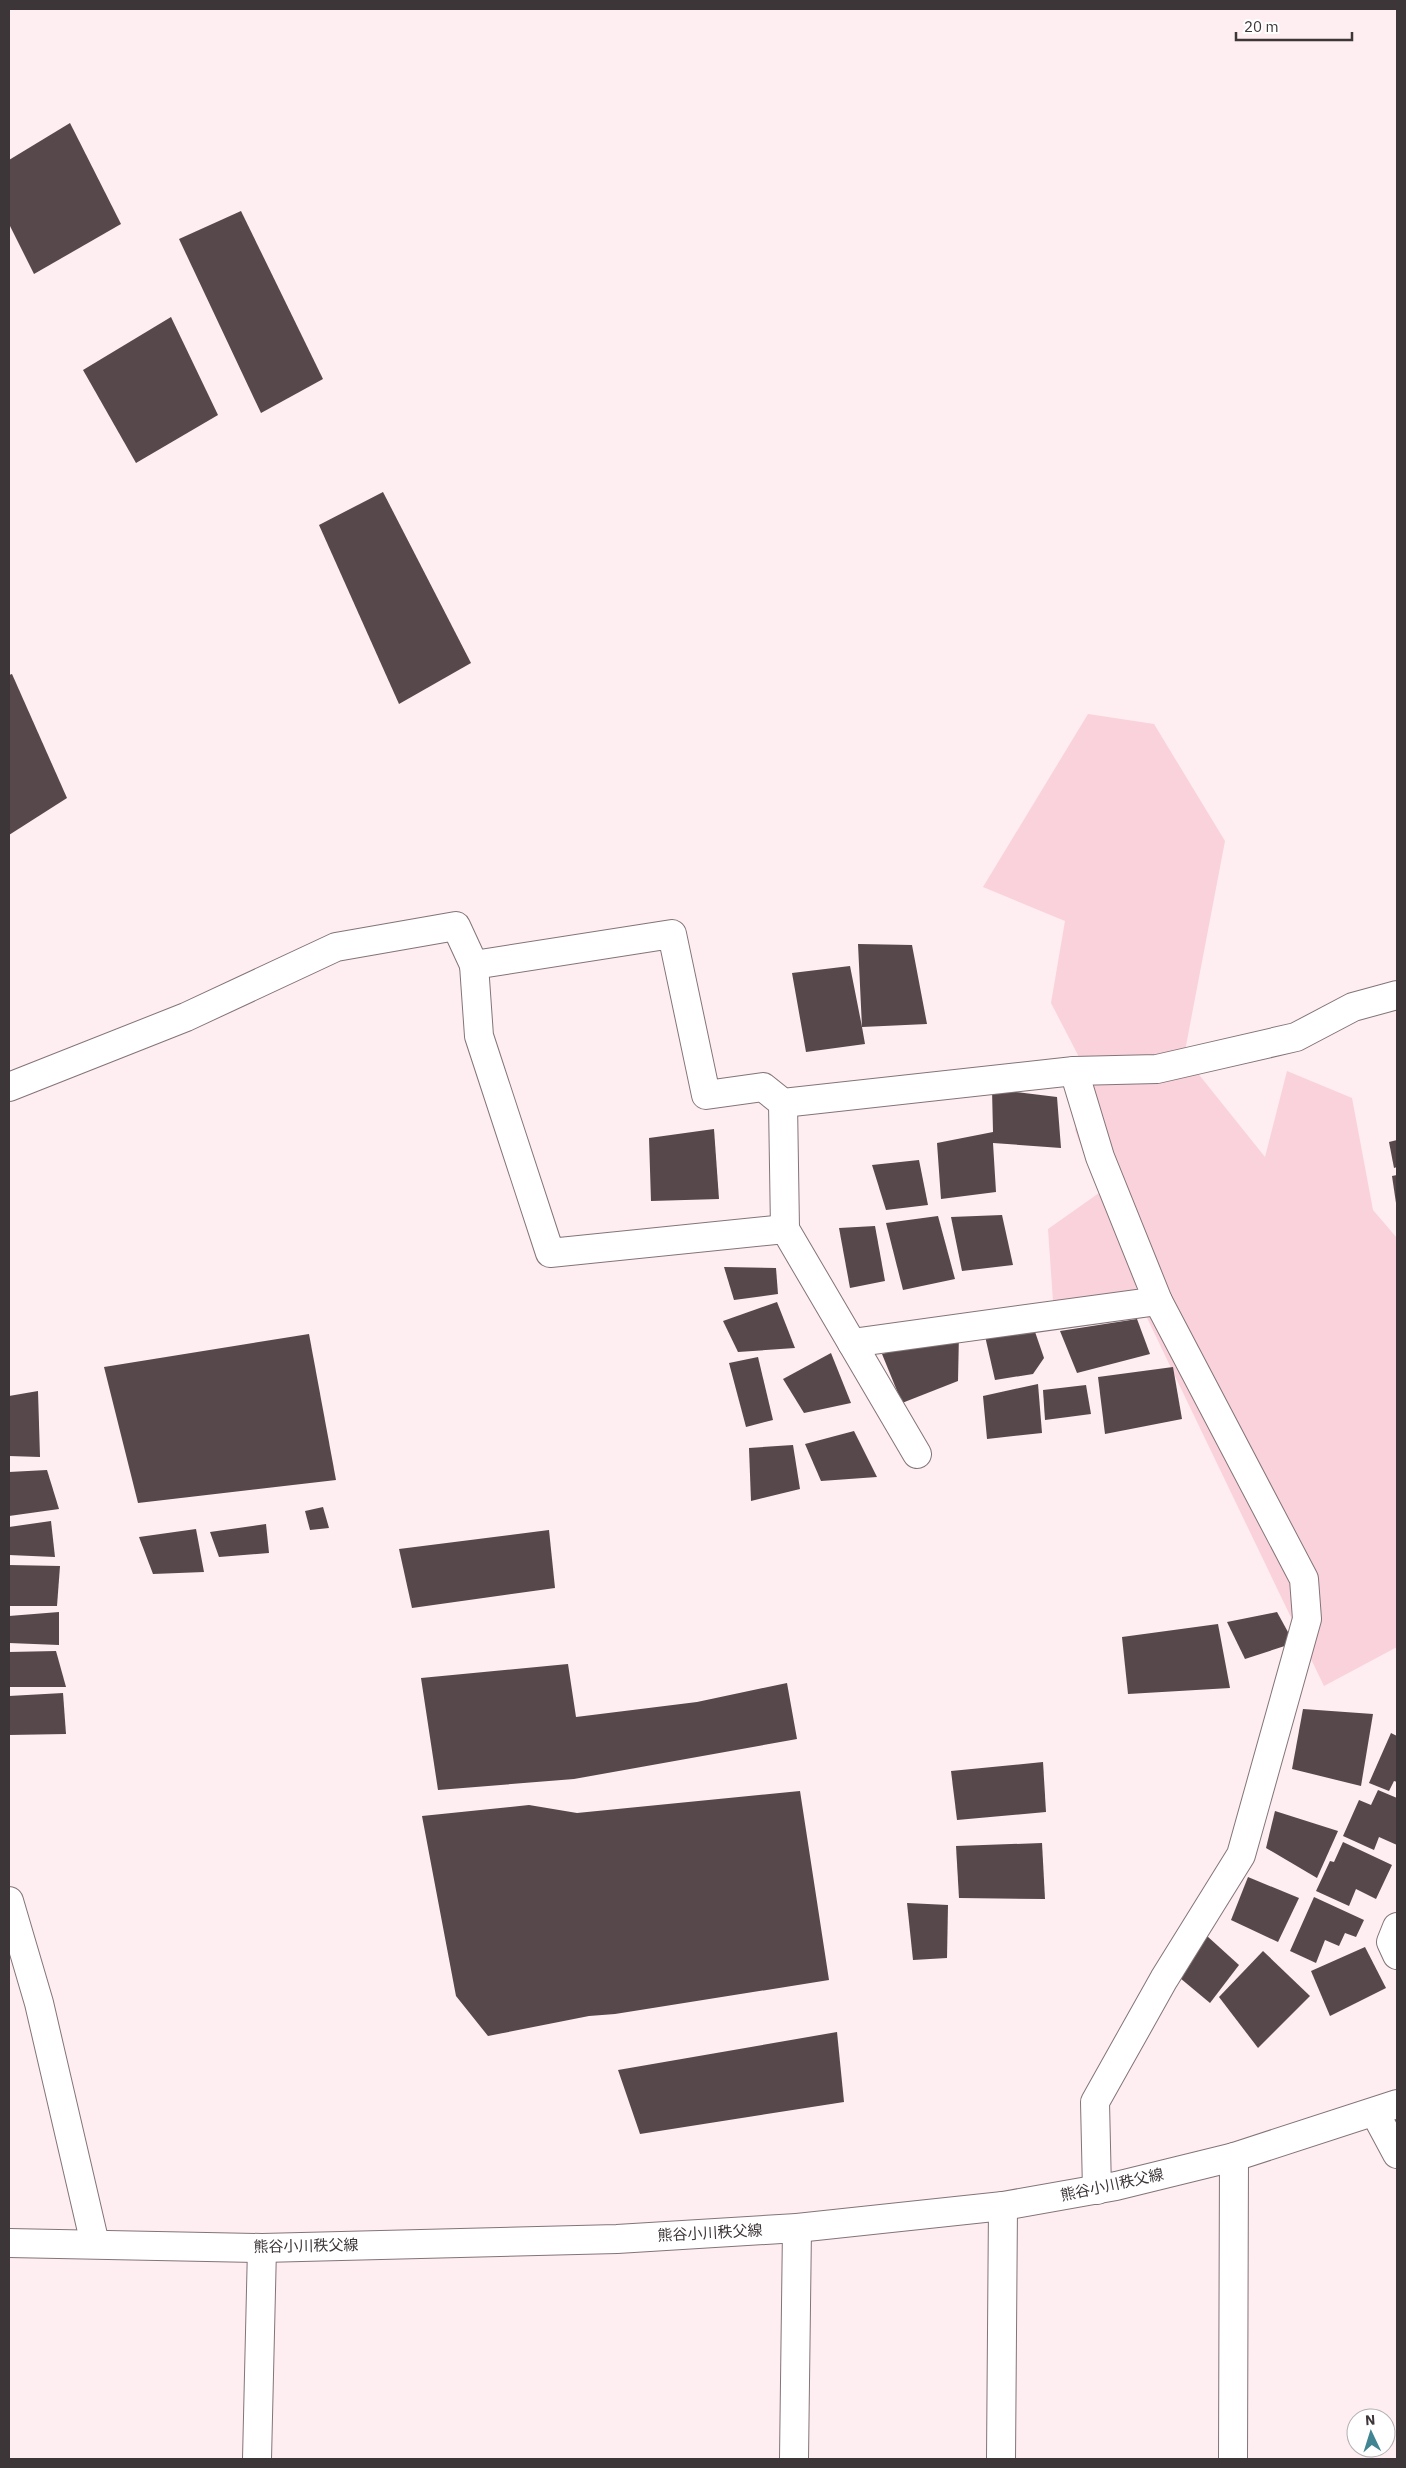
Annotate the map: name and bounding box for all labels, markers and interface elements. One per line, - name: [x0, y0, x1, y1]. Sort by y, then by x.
- scale bar: [1236, 10, 1352, 42]
- text: 20 m: [1244, 17, 1279, 36]
- street label: 熊谷小川秩父線: [1059, 2164, 1165, 2205]
- street label: 熊谷小川秩父線: [657, 2220, 763, 2245]
- street label: 熊谷小川秩父線: [253, 2235, 359, 2256]
- north arrow: [1346, 2408, 1396, 2458]
- text: N: [1364, 2411, 1376, 2429]

